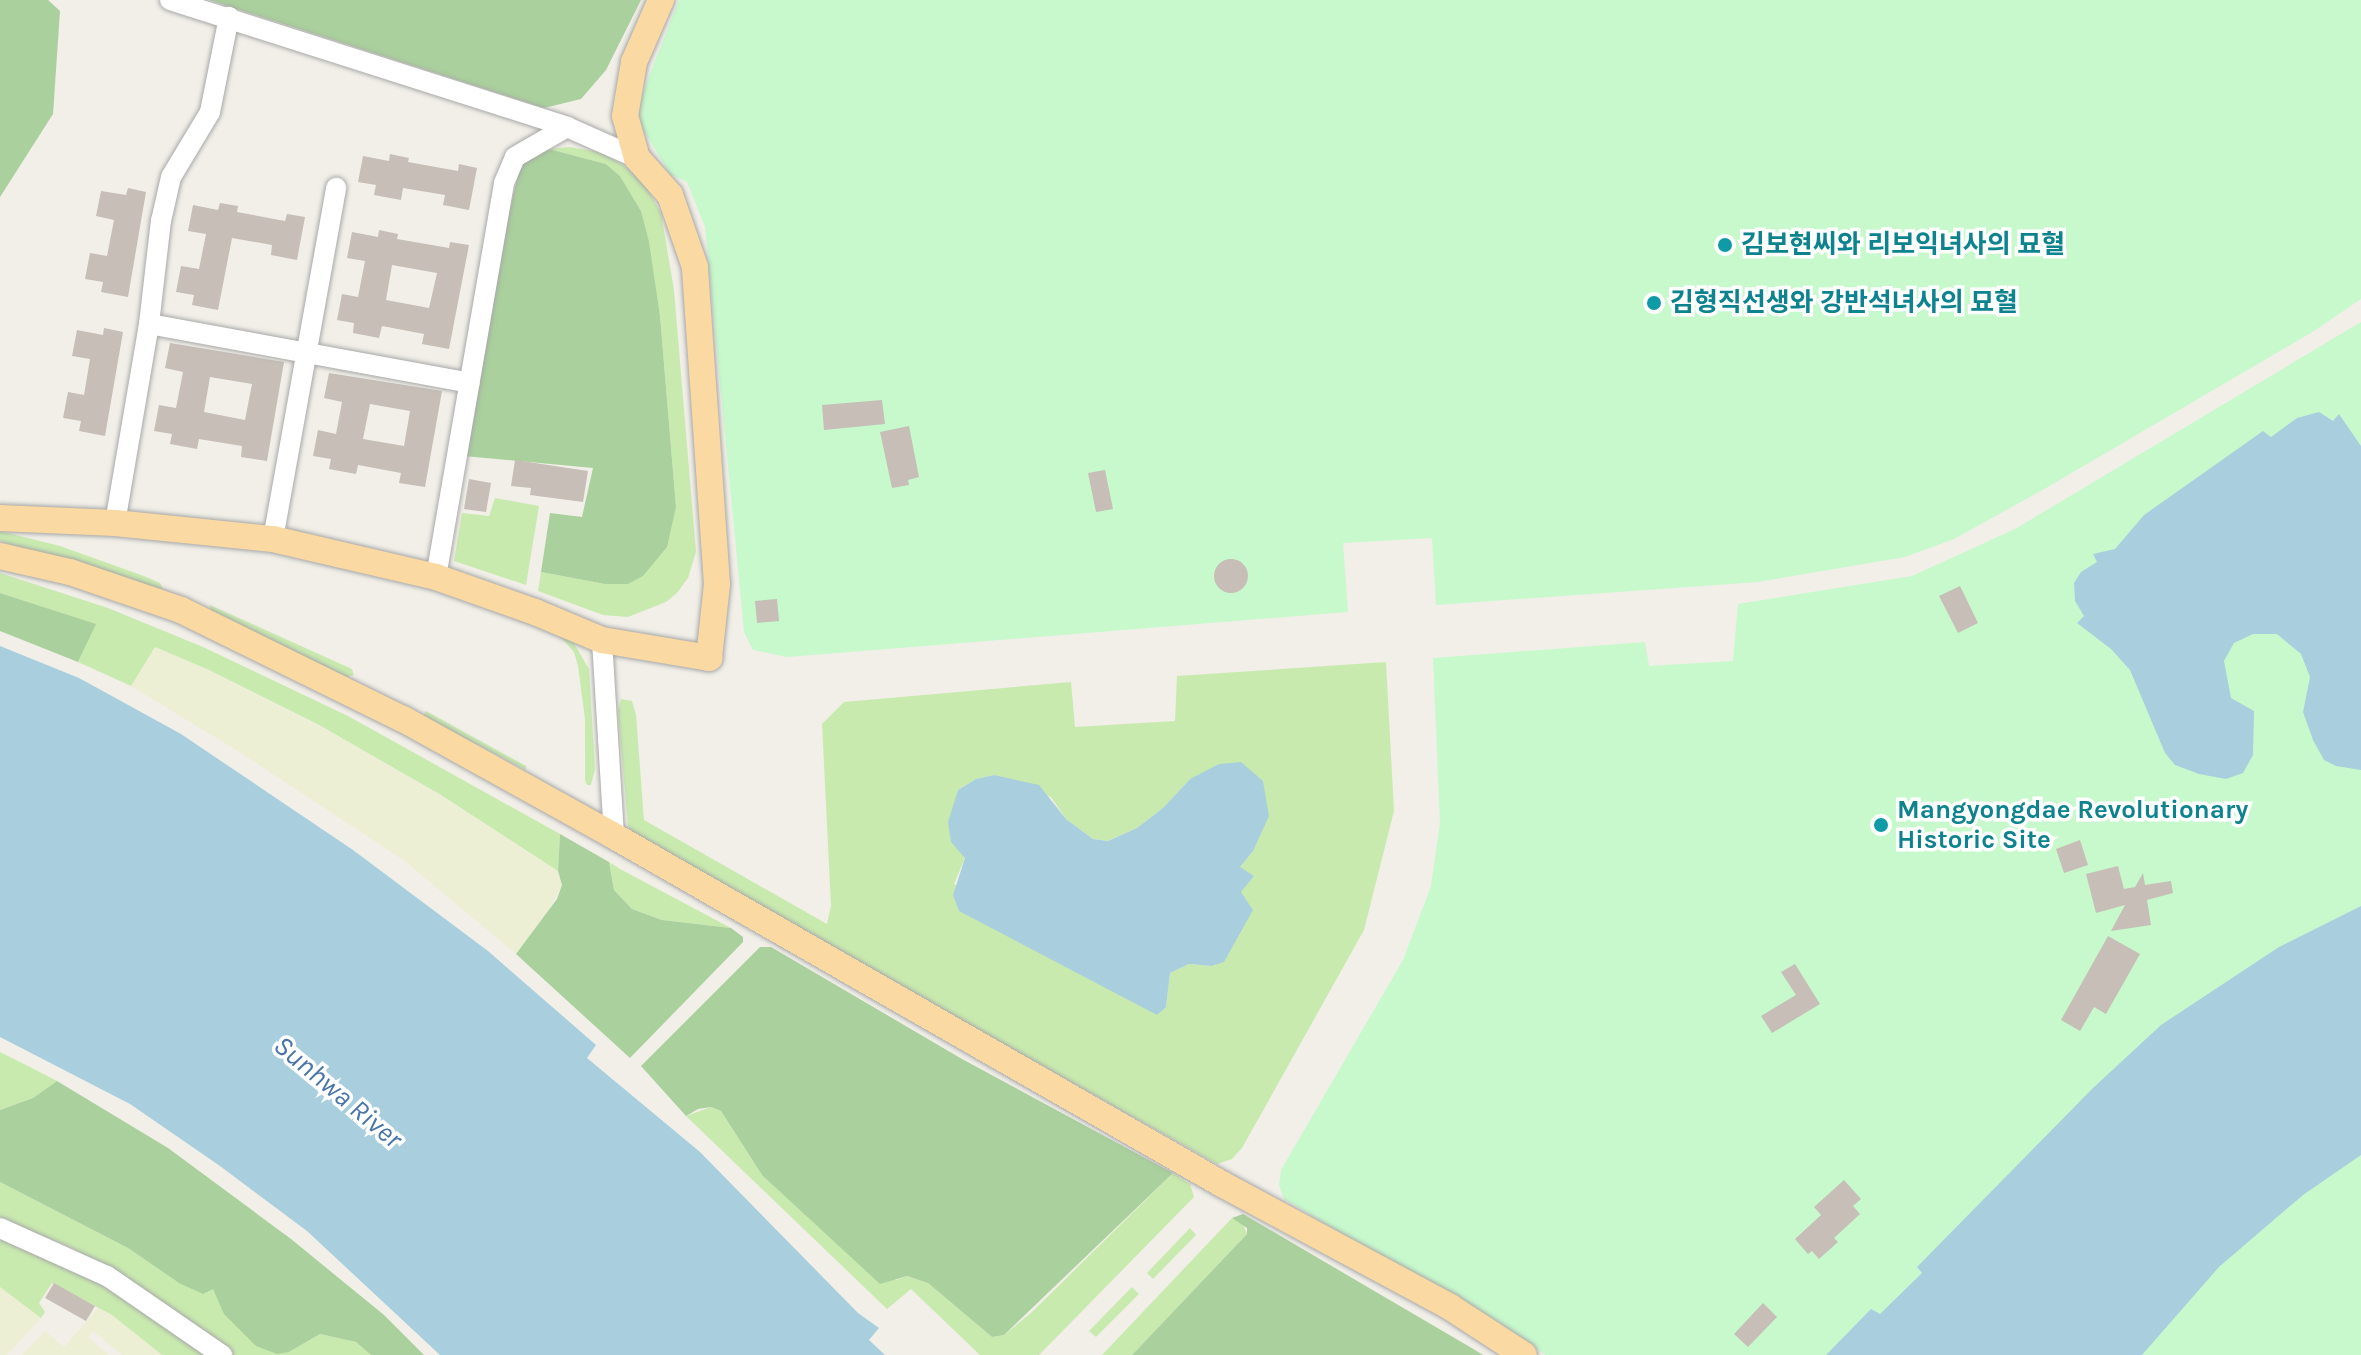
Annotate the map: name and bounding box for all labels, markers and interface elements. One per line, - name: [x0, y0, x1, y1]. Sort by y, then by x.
- place label: 김보현씨와 리보익녀사의 묘혈: [1741, 229, 2065, 261]
- marker: 김보현씨와 리보익녀사의 묘혈: [1716, 236, 1734, 254]
- place label: 김형직선생와 강반석녀사의 묘혈: [1670, 287, 2018, 319]
- marker: 김형직선생와 강반석녀사의 묘혈: [1645, 294, 1663, 312]
- place label: Mangyongdae Revolutionary Historic Site: [1897, 794, 2248, 856]
- marker: Mangyongdae Revolutionary Historic Site: [1872, 816, 1890, 834]
- water label: Sunhwa River: [267, 1029, 409, 1155]

